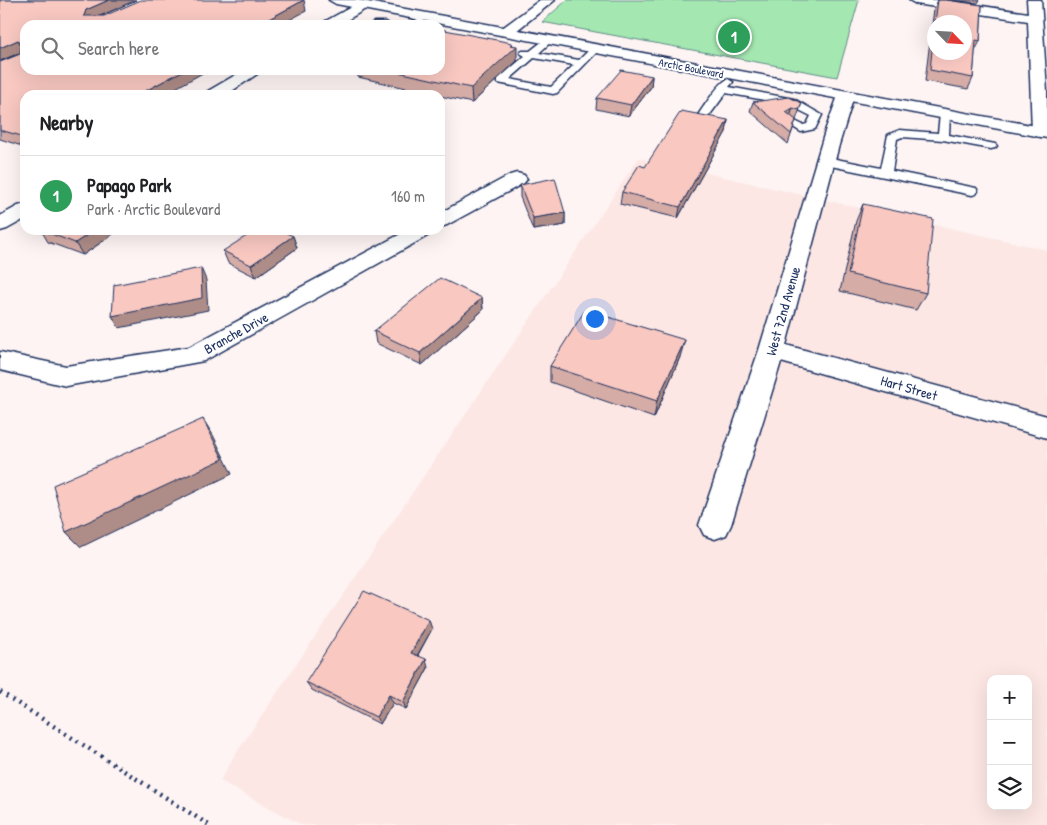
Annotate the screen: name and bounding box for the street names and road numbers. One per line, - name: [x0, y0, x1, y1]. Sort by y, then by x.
- street label: Arctic Boulevard: [657, 55, 725, 81]
- street label: West 72nd Avenue: [761, 264, 804, 358]
- street label: Branche Drive: [200, 307, 272, 358]
- street label: Hart Street: [879, 370, 940, 405]

